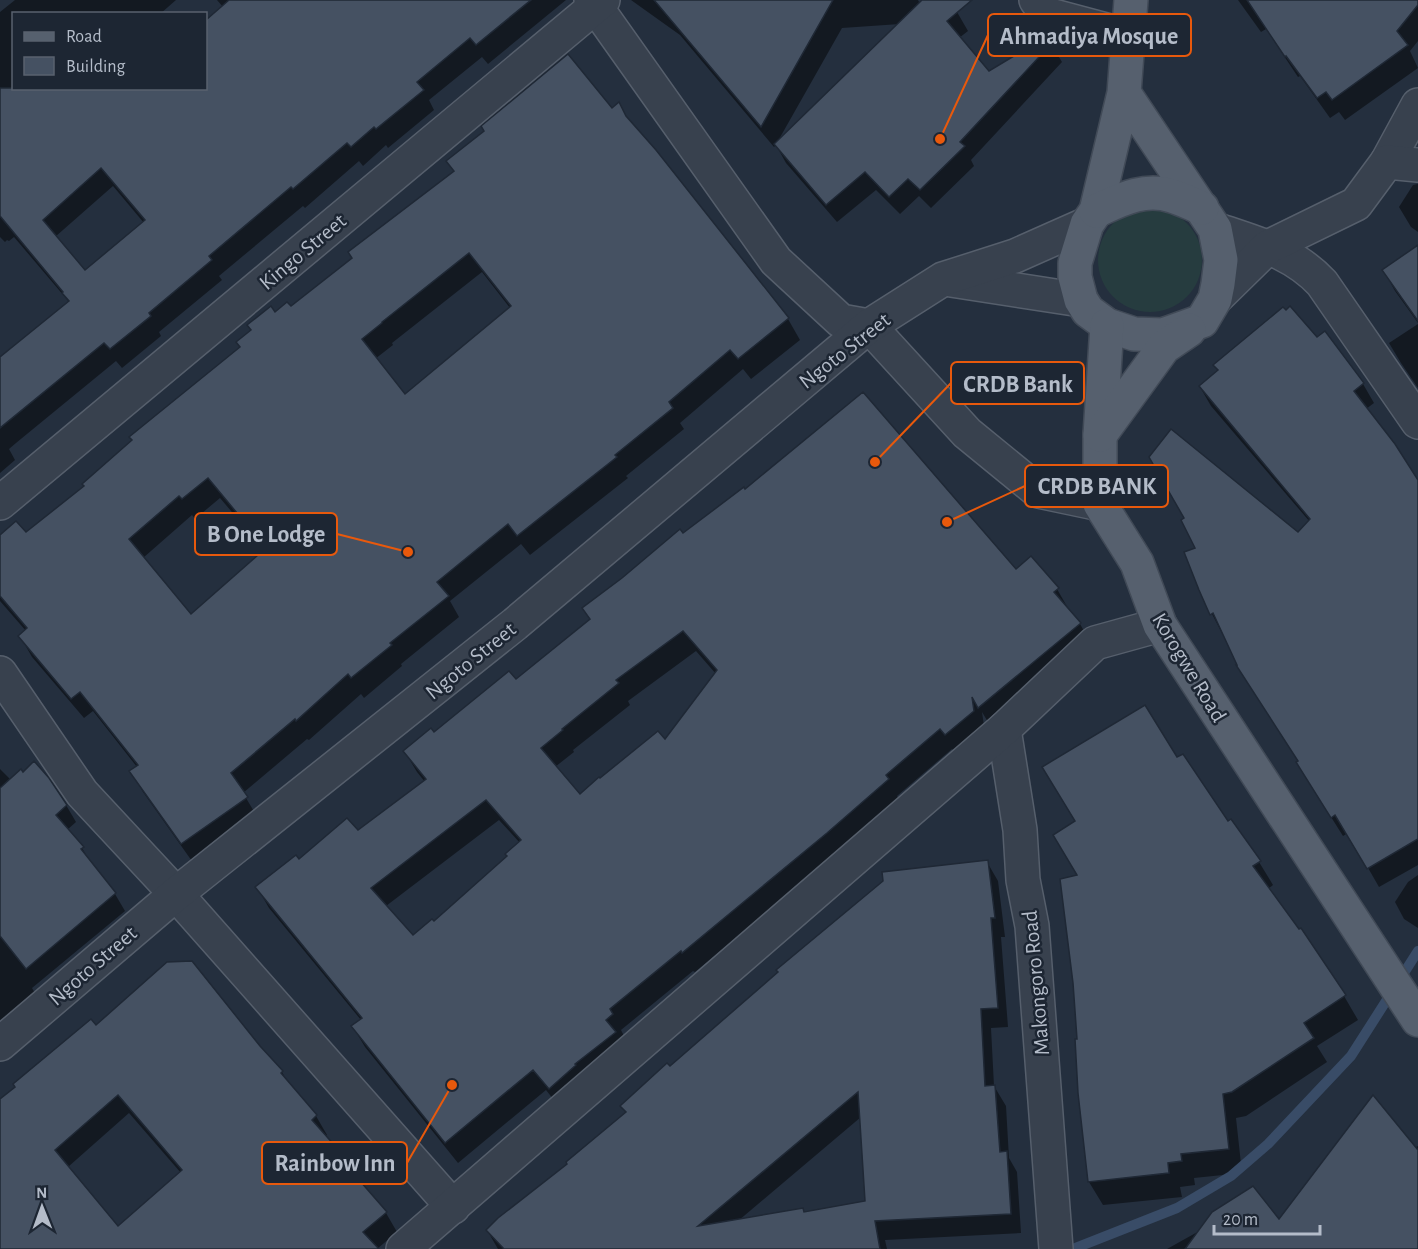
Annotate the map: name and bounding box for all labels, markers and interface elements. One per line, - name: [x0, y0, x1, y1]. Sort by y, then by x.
- legend: [12, 12, 207, 90]
- callout: Ahmadiya Mosque: [988, 14, 1191, 56]
- text: Ahmadiya Mosque: [1000, 25, 1178, 49]
- text: Road: [66, 28, 102, 46]
- text: Building: [66, 58, 126, 76]
- street label: Kingo Street: [255, 209, 350, 294]
- street label: Ngoto Street: [795, 309, 894, 393]
- callout: CRDB Bank: [951, 362, 1084, 404]
- text: CRDB Bank: [963, 373, 1073, 397]
- callout: CRDB BANK: [1025, 465, 1168, 507]
- text: CRDB BANK: [1038, 475, 1157, 499]
- callout: B One Lodge: [195, 513, 337, 555]
- text: B One Lodge: [207, 523, 325, 547]
- street label: Korogwe Road: [1148, 609, 1230, 726]
- street label: Ngoto Street: [421, 618, 520, 704]
- street label: Makongoro Road: [1019, 909, 1053, 1056]
- street label: Ngoto Street: [44, 922, 141, 1010]
- callout: Rainbow Inn: [262, 1142, 407, 1184]
- text: Rainbow Inn: [274, 1152, 396, 1176]
- north arrow: [12, 1177, 72, 1237]
- text: N: [36, 1185, 47, 1201]
- scale bar: [1214, 1198, 1320, 1236]
- text: 20 m: [1223, 1211, 1258, 1229]

